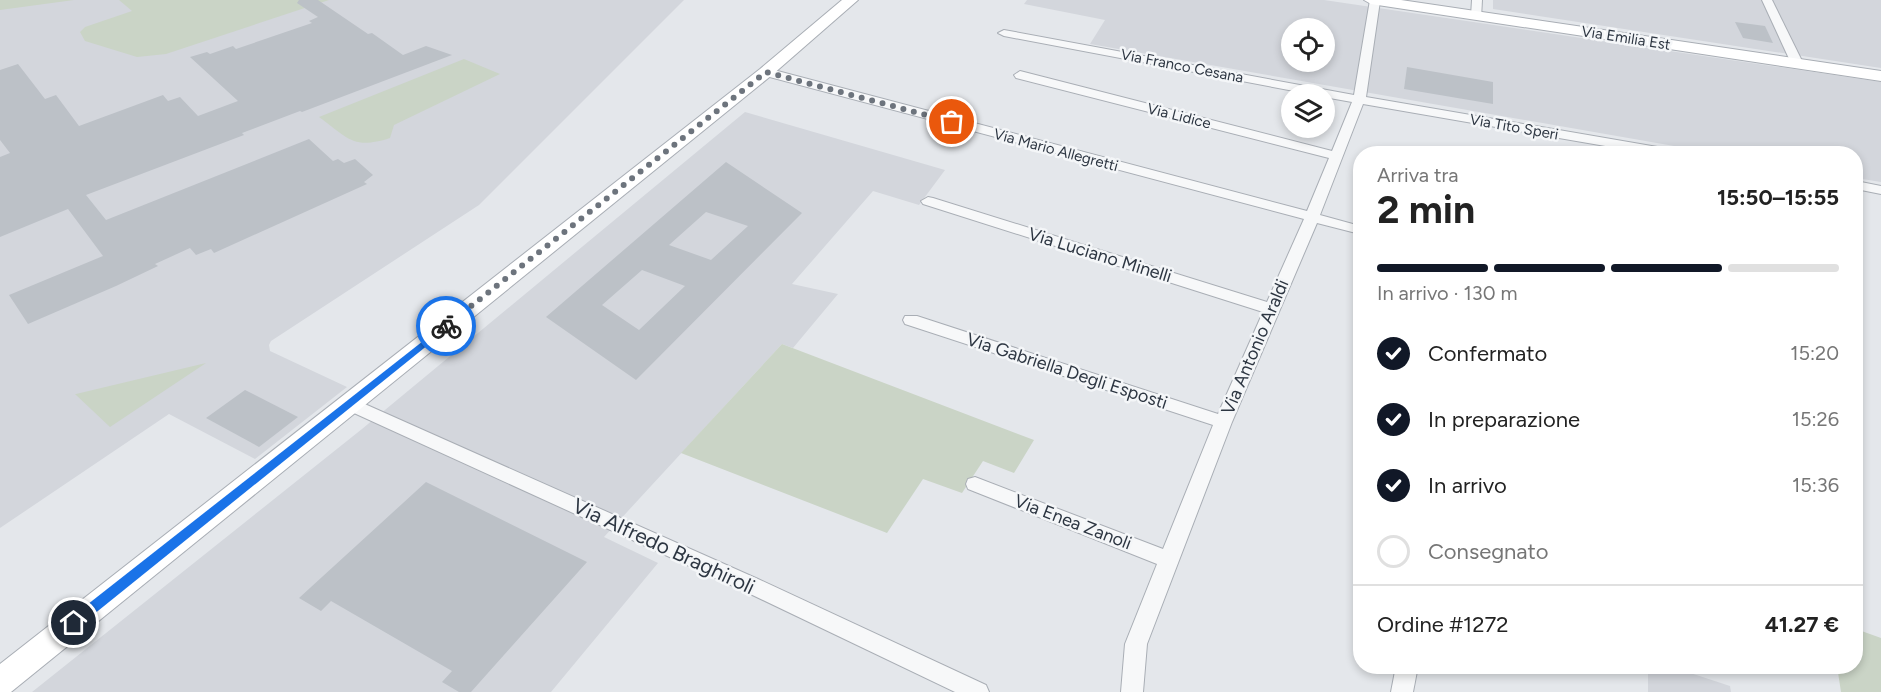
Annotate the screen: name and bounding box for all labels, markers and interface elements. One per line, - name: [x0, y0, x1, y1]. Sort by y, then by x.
- map controls: [1281, 18, 1335, 138]
- button: locate: [1281, 18, 1335, 72]
- street label: Via Emilia Est: [1580, 22, 1672, 54]
- street label: Via Franco Cesana: [1119, 45, 1245, 87]
- button: layers: [1281, 84, 1335, 138]
- pin: [926, 96, 977, 147]
- street label: Via Lidice: [1145, 99, 1213, 133]
- icon: bag: [935, 105, 968, 138]
- street label: Via Tito Speri: [1468, 110, 1560, 144]
- street label: Via Mario Allegretti: [992, 125, 1120, 175]
- text: Arriva tra: [1377, 163, 1459, 187]
- text: 15:50–15:55: [1717, 184, 1839, 211]
- text: 2 min: [1377, 186, 1475, 233]
- street label: Via Luciano Minelli: [1026, 223, 1174, 287]
- street label: Via Antonio Araldi: [1217, 276, 1293, 418]
- text: In arrivo · 130 m: [1377, 281, 1518, 305]
- courier: [416, 296, 476, 356]
- icon: bike: [430, 310, 463, 343]
- street label: Via Gabriella Degli Esposti: [964, 328, 1170, 414]
- icon: check: [1377, 337, 1410, 370]
- text: Confermato: [1428, 340, 1547, 367]
- text: 15:20: [1790, 341, 1839, 365]
- icon: check: [1377, 403, 1410, 436]
- text: In preparazione: [1428, 406, 1580, 433]
- text: 15:26: [1792, 407, 1839, 431]
- icon: check: [1377, 469, 1410, 502]
- text: In arrivo: [1428, 472, 1507, 499]
- text: 15:36: [1792, 473, 1839, 497]
- street label: Via Enea Zanoli: [1011, 490, 1135, 554]
- street label: Via Alfredo Braghiroli: [569, 493, 759, 599]
- text: Consegnato: [1428, 538, 1549, 565]
- pin: [48, 597, 99, 648]
- icon: home: [57, 606, 90, 639]
- text: Ordine #1272: [1377, 611, 1509, 638]
- text: 41.27 €: [1765, 611, 1839, 638]

